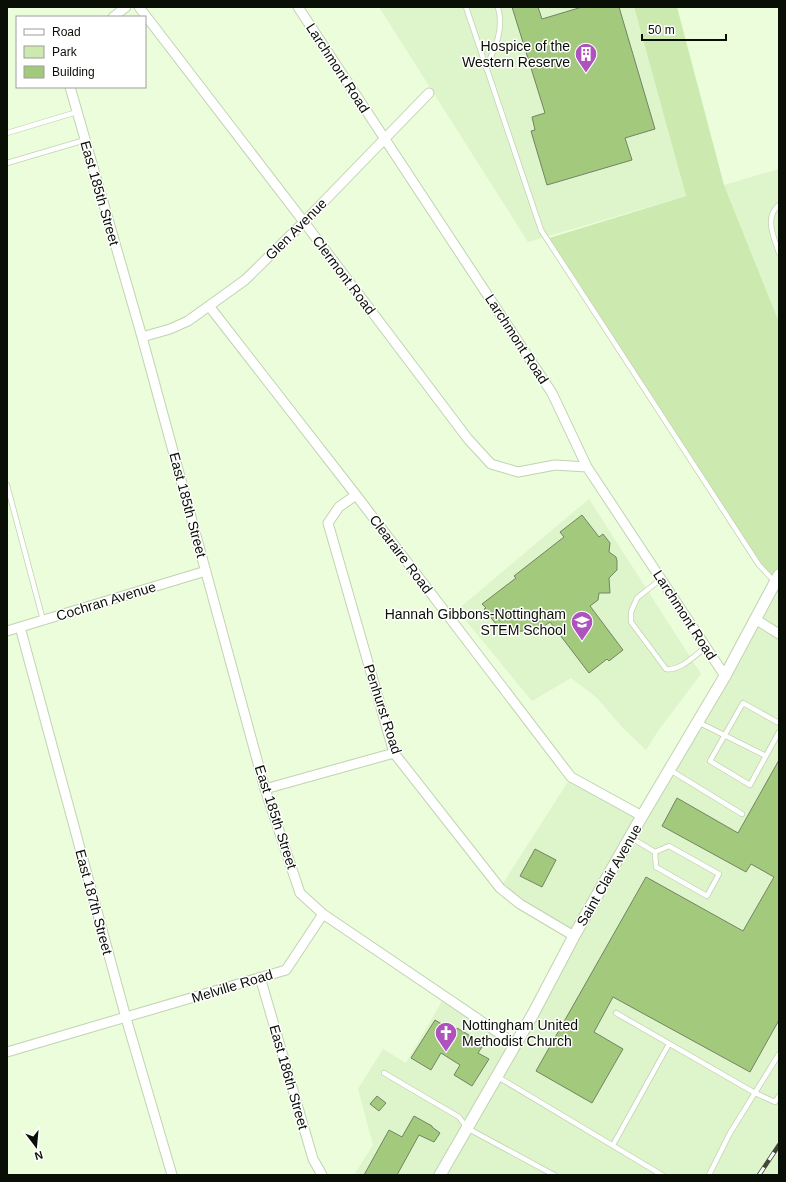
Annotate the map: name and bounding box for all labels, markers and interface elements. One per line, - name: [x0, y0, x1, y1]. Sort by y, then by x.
- legend: [16, 16, 146, 88]
- scale bar: [642, 16, 726, 42]
- street label: Larchmont Road: [303, 20, 373, 116]
- text: 50 m: [648, 23, 675, 37]
- text: Road: [52, 25, 81, 39]
- place label: Hospice of the Western Reserve: [462, 38, 570, 70]
- building icon: Hospice of the Western Reserve: [573, 41, 599, 74]
- text: Park: [52, 45, 78, 59]
- text: Building: [52, 65, 95, 79]
- street label: East 185th Street: [77, 139, 123, 247]
- street label: Glen Avenue: [262, 195, 330, 263]
- street label: Clermont Road: [309, 233, 379, 317]
- street label: Larchmont Road: [482, 291, 552, 387]
- street label: East 185th Street: [166, 451, 210, 559]
- street label: Clearaire Road: [366, 512, 436, 596]
- street label: Larchmont Road: [650, 567, 720, 663]
- street label: Cochran Avenue: [54, 578, 158, 624]
- place label: Hannah Gibbons-Nottingham STEM School: [385, 606, 566, 638]
- school or university icon: Hannah Gibbons-Nottingham STEM School: [569, 609, 595, 642]
- street label: Penhurst Road: [361, 662, 405, 756]
- street label: East 185th Street: [252, 763, 300, 871]
- street label: Saint Clair Avenue: [573, 821, 645, 929]
- street label: East 187th Street: [72, 848, 116, 956]
- street label: Melville Road: [189, 966, 275, 1006]
- place label: Nottingham United Methodist Church: [462, 1017, 578, 1049]
- church icon: Nottingham United Methodist Church: [433, 1020, 459, 1053]
- street label: East 186th Street: [266, 1023, 312, 1131]
- north arrow: [16, 1126, 56, 1166]
- text: N: [33, 1149, 44, 1162]

